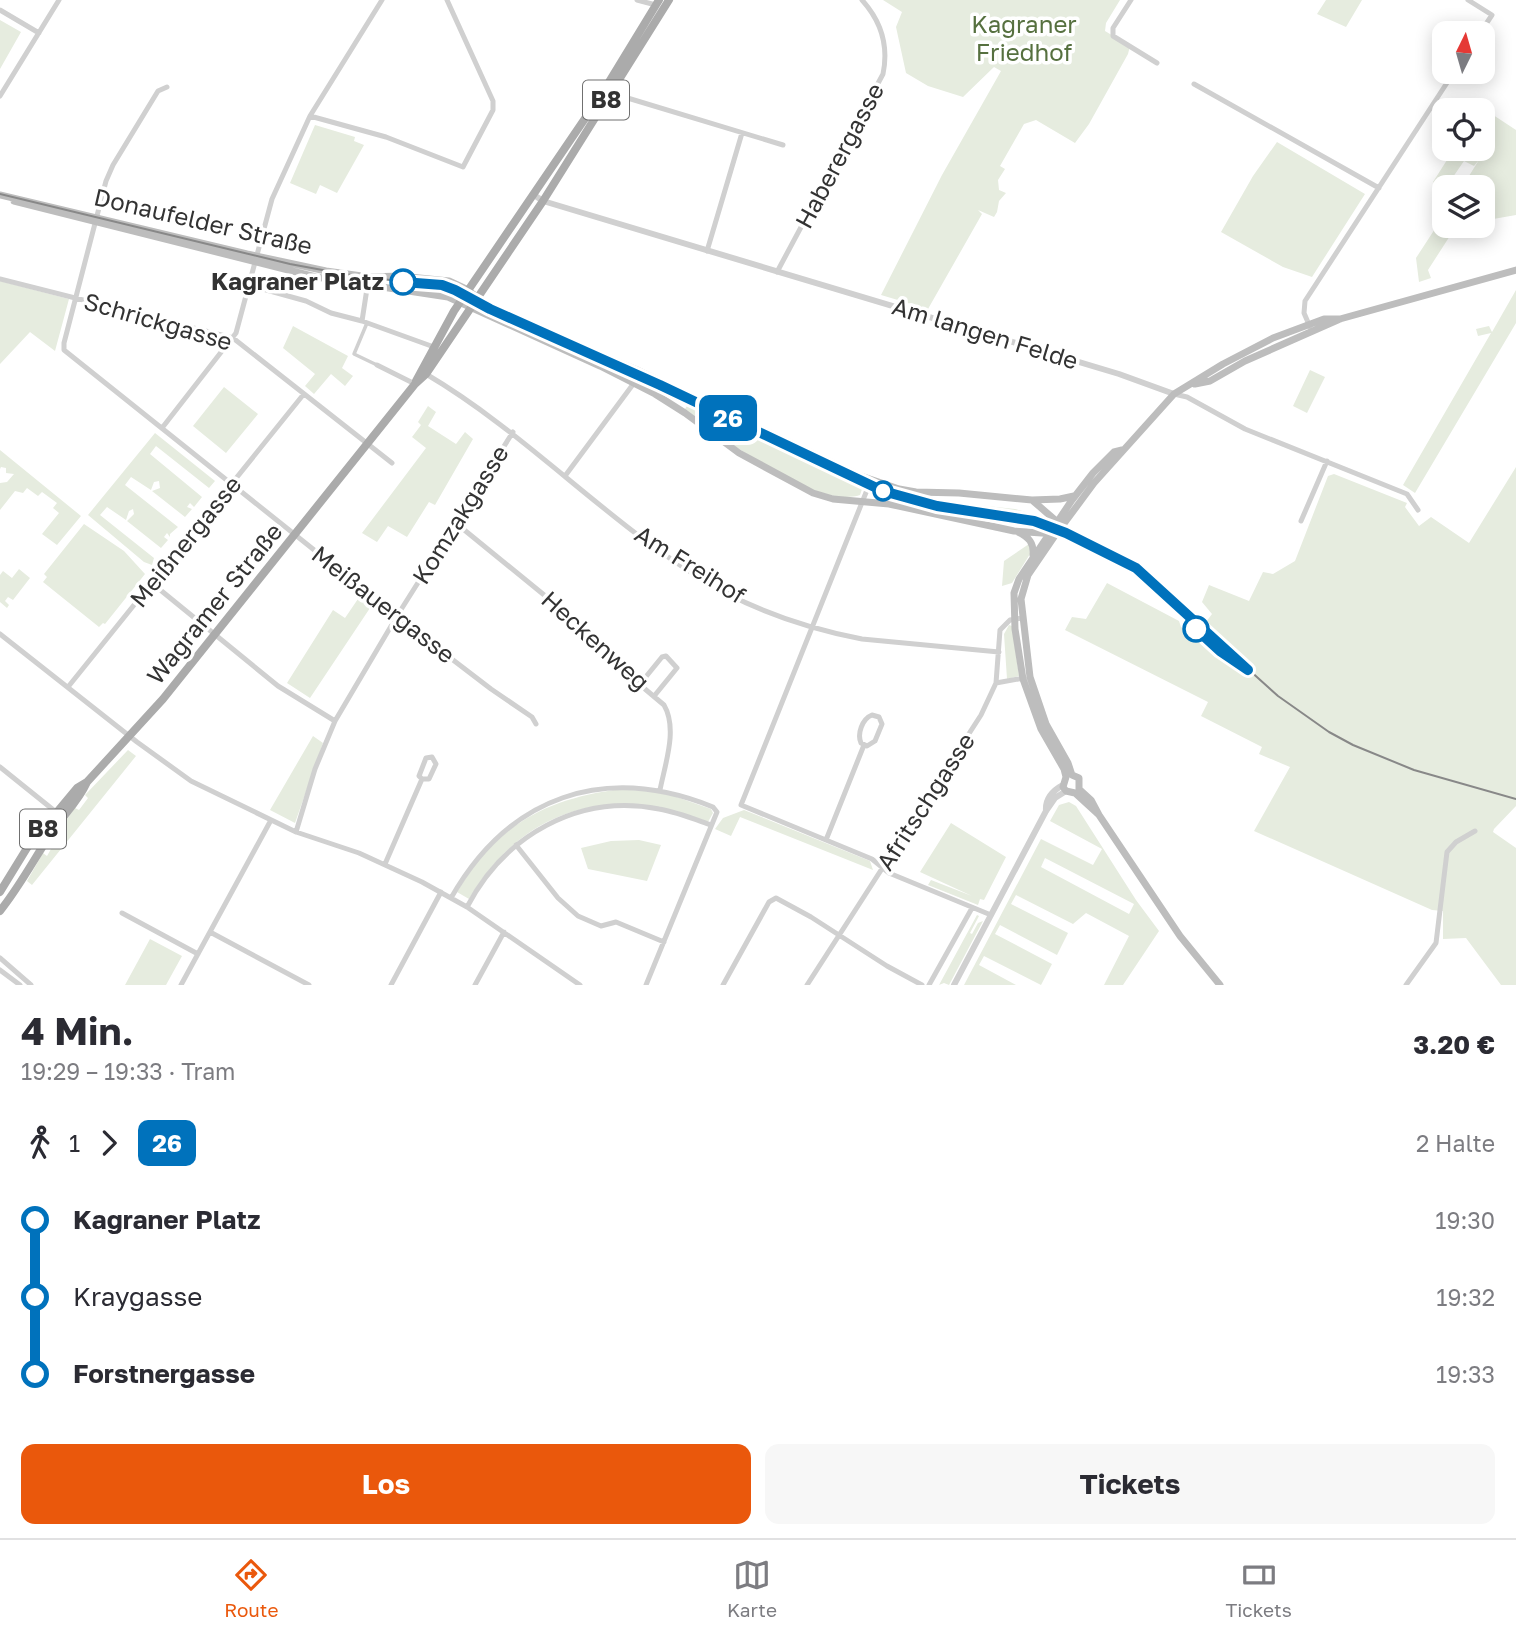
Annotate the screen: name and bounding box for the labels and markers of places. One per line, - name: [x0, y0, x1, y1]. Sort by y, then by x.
- place label: Kagraner Platz: [211, 266, 384, 295]
- marker: Kagraner Platz: [390, 269, 416, 295]
- unlabelled marker: [873, 481, 893, 501]
- unlabelled marker: [1183, 616, 1209, 642]

